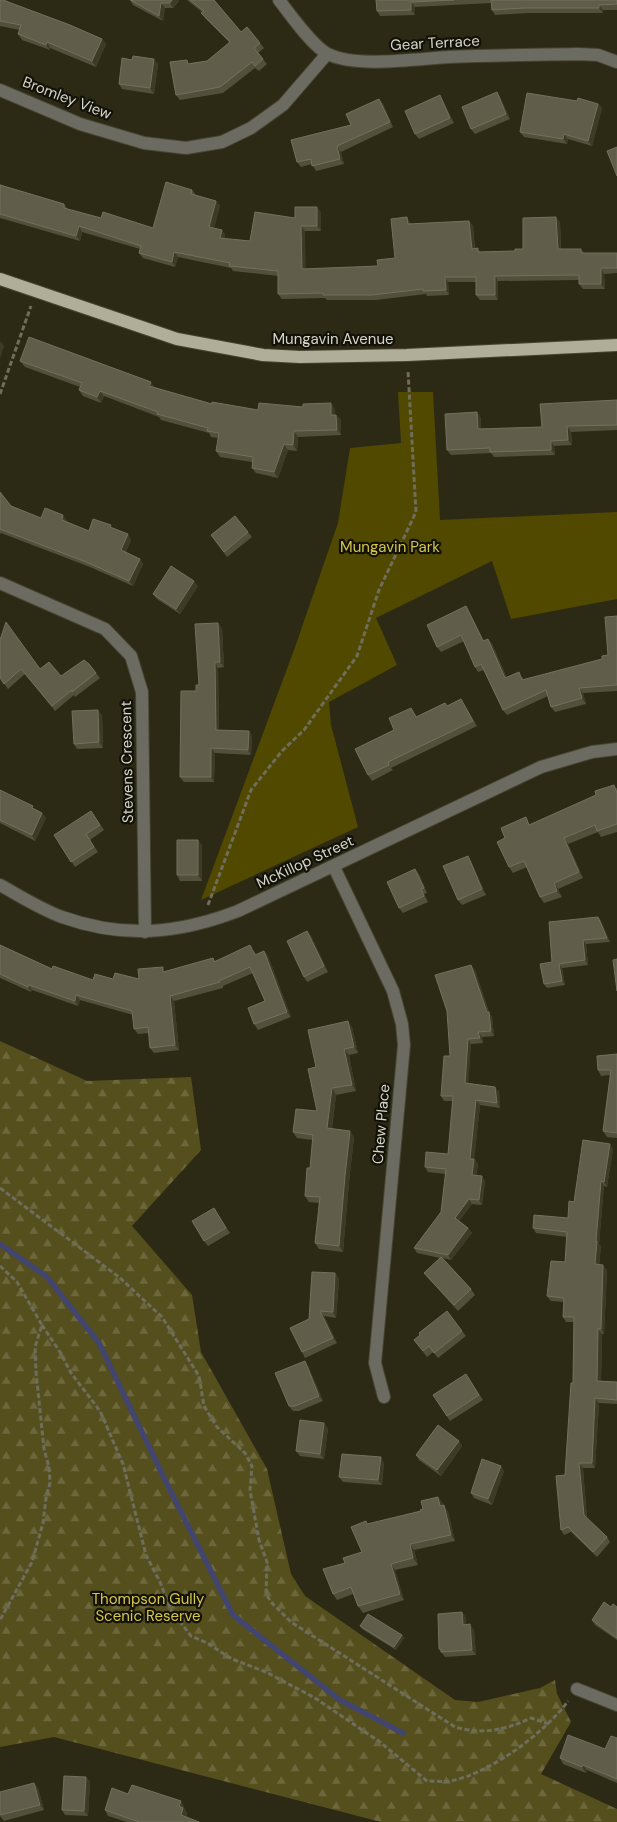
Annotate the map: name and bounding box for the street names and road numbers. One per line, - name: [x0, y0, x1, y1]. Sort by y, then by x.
- street label: Gear Terrace: [390, 31, 480, 55]
- street label: Bromley View: [20, 72, 115, 124]
- street label: Mungavin Avenue: [272, 329, 394, 349]
- street label: Stevens Crescent: [116, 701, 138, 823]
- street label: McKillop Street: [253, 831, 357, 893]
- street label: Chew Place: [368, 1083, 394, 1165]

